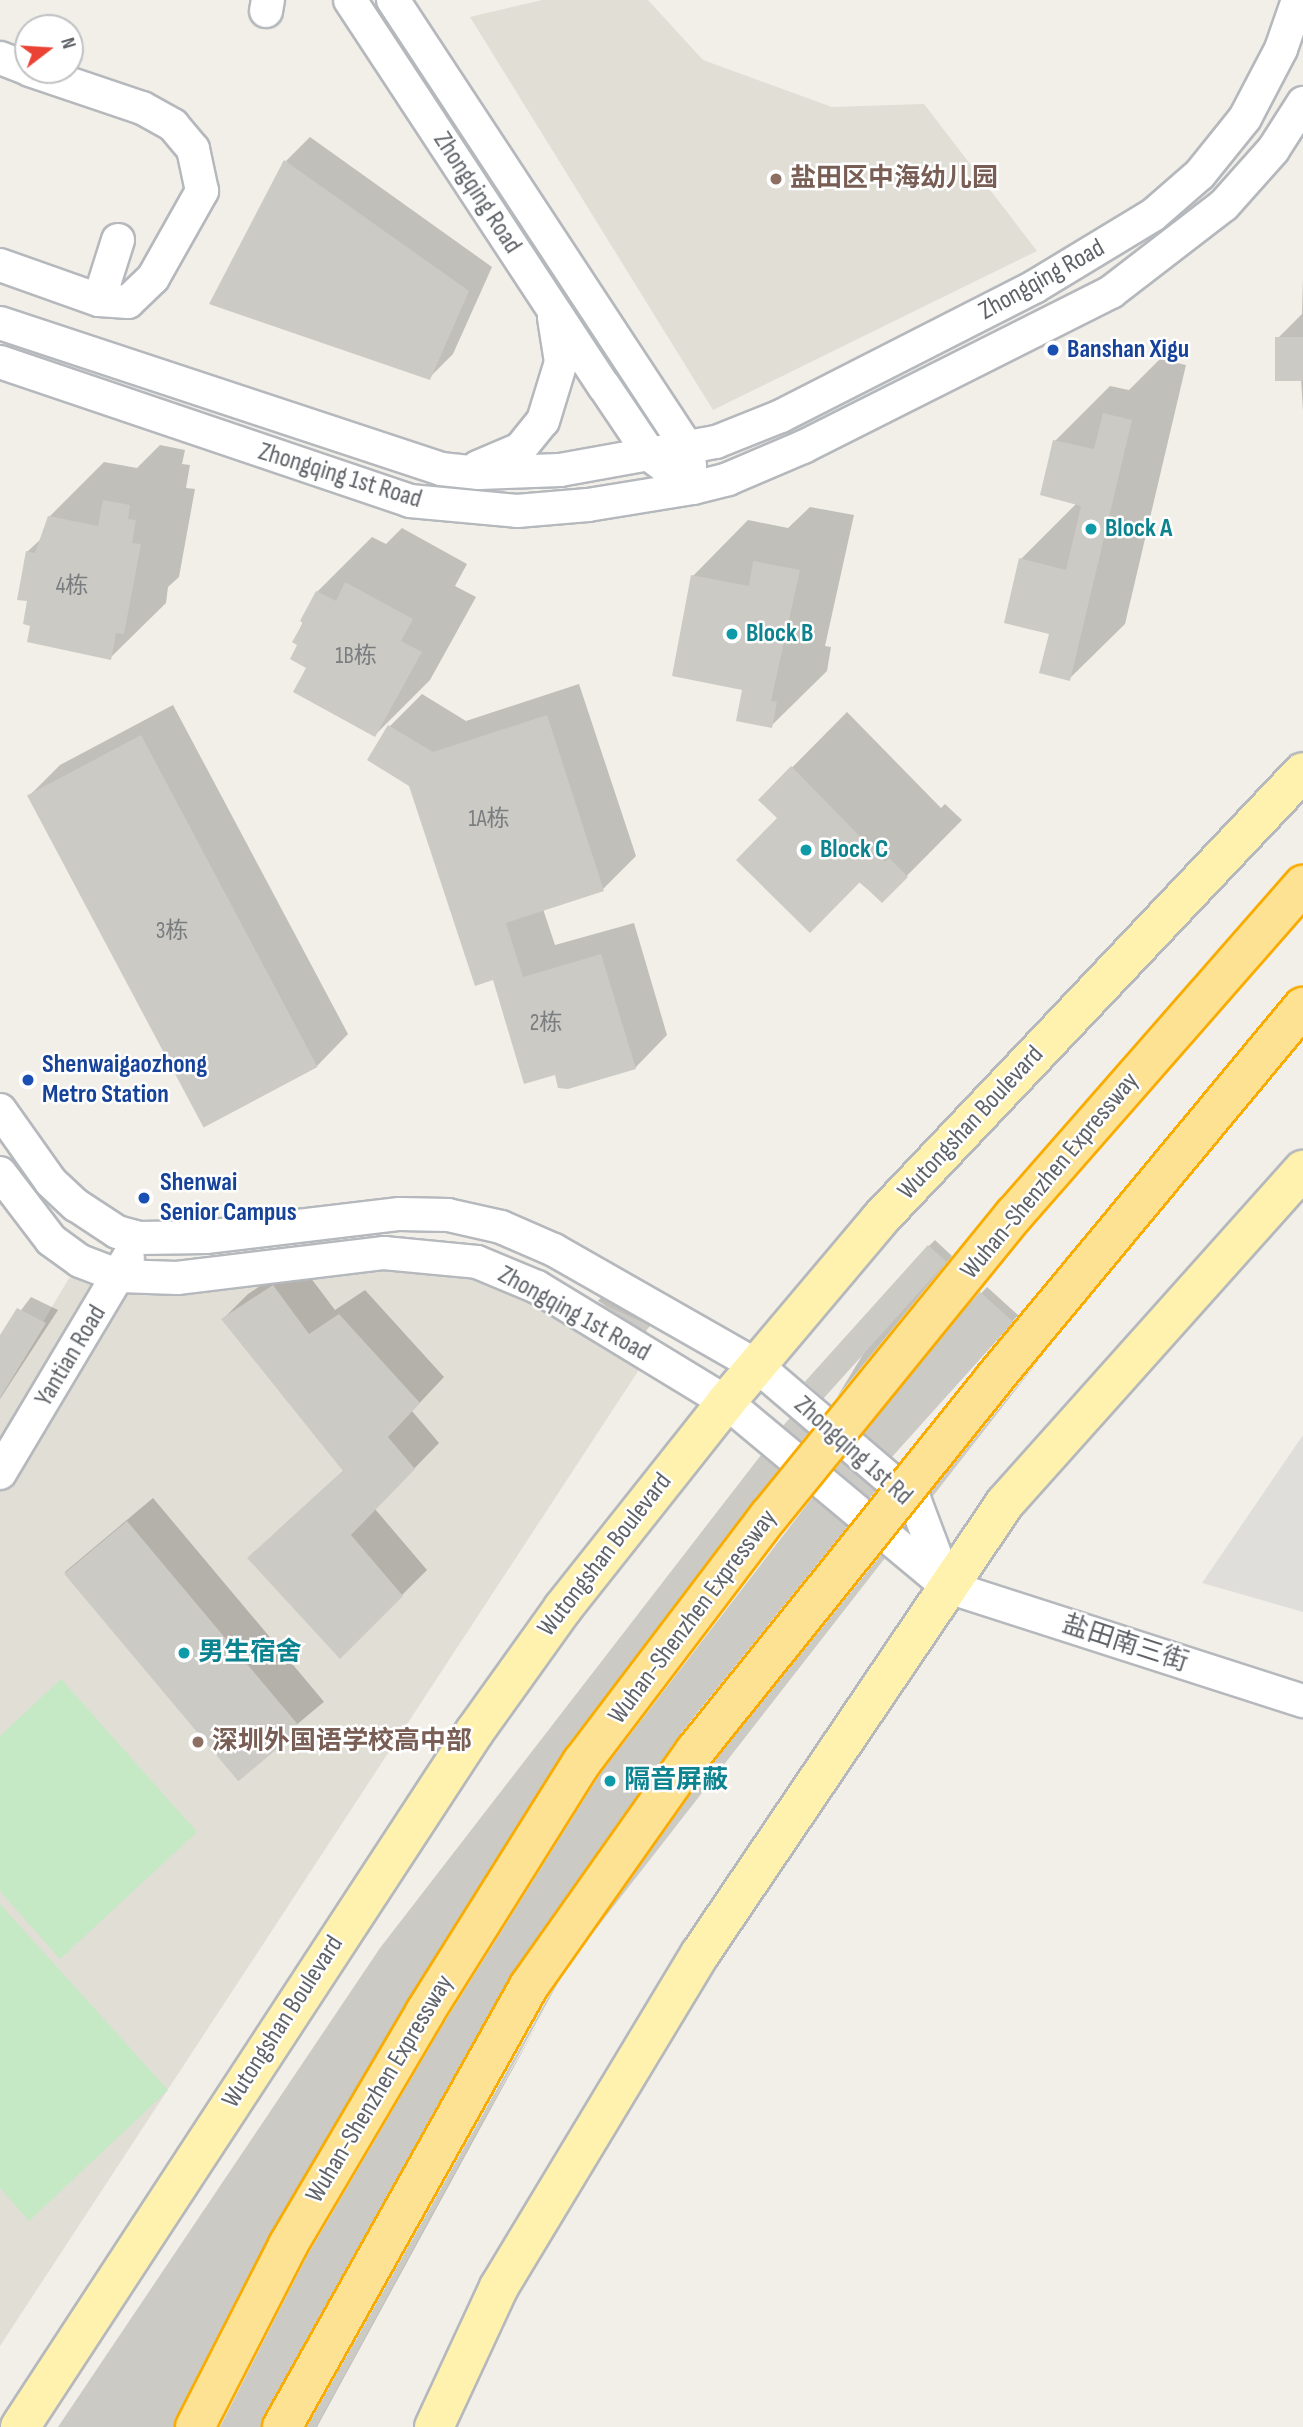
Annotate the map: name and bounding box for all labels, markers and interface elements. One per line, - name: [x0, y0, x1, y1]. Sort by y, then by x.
- north arrow: [14, 14, 84, 84]
- text: N: [55, 35, 80, 52]
- street label: Zhongqing Road: [426, 126, 528, 260]
- place label: 盐田区中海幼儿园: [790, 163, 998, 195]
- marker: 盐田区中海幼儿园: [768, 171, 784, 187]
- street label: Zhongqing Road: [974, 233, 1110, 327]
- place label: Banshan Xigu: [1067, 334, 1189, 366]
- marker: Banshan Xigu: [1045, 342, 1061, 358]
- street label: Zhongqing 1st Road: [255, 436, 425, 516]
- place label: Block A: [1105, 513, 1172, 545]
- marker: Block A: [1083, 521, 1099, 537]
- house number: 4栋: [56, 572, 88, 600]
- place label: Block B: [746, 618, 813, 650]
- marker: Block B: [724, 626, 740, 642]
- house number: 1B栋: [335, 642, 377, 670]
- house number: 1A栋: [468, 805, 510, 833]
- place label: Block C: [820, 834, 888, 866]
- marker: Block C: [798, 842, 814, 858]
- house number: 3栋: [156, 917, 188, 945]
- house number: 2栋: [530, 1009, 562, 1037]
- street label: Wutongshan Boulevard: [892, 1040, 1050, 1206]
- place label: Shenwaigaozhong Metro Station: [42, 1049, 207, 1110]
- street label: Wuhan-Shenzhen Expressway: [954, 1066, 1146, 1286]
- marker: Shenwaigaozhong Metro Station: [20, 1072, 36, 1088]
- place label: Shenwai Senior Campus: [160, 1167, 297, 1228]
- marker: Shenwai Senior Campus: [134, 1188, 154, 1208]
- street label: Zhongqing 1st Road: [492, 1259, 656, 1369]
- street label: Yantian Road: [29, 1300, 113, 1412]
- street label: Zhongqing 1st Rd: [787, 1390, 919, 1512]
- street label: Wutongshan Boulevard: [531, 1467, 679, 1643]
- street label: Wuhan-Shenzhen Expressway: [602, 1504, 784, 1730]
- street label: 盐田南三街: [1058, 1609, 1192, 1679]
- place label: 男生宿舍: [198, 1637, 302, 1669]
- marker: 男生宿舍: [176, 1645, 192, 1661]
- place label: 深圳外国语学校高中部: [212, 1726, 472, 1758]
- marker: 深圳外国语学校高中部: [190, 1734, 206, 1750]
- place label: 隔音屏蔽: [624, 1765, 728, 1797]
- marker: 隔音屏蔽: [602, 1773, 618, 1789]
- street label: Wutongshan Boulevard: [216, 1930, 350, 2114]
- street label: Wuhan-Shenzhen Expressway: [300, 1969, 460, 2209]

